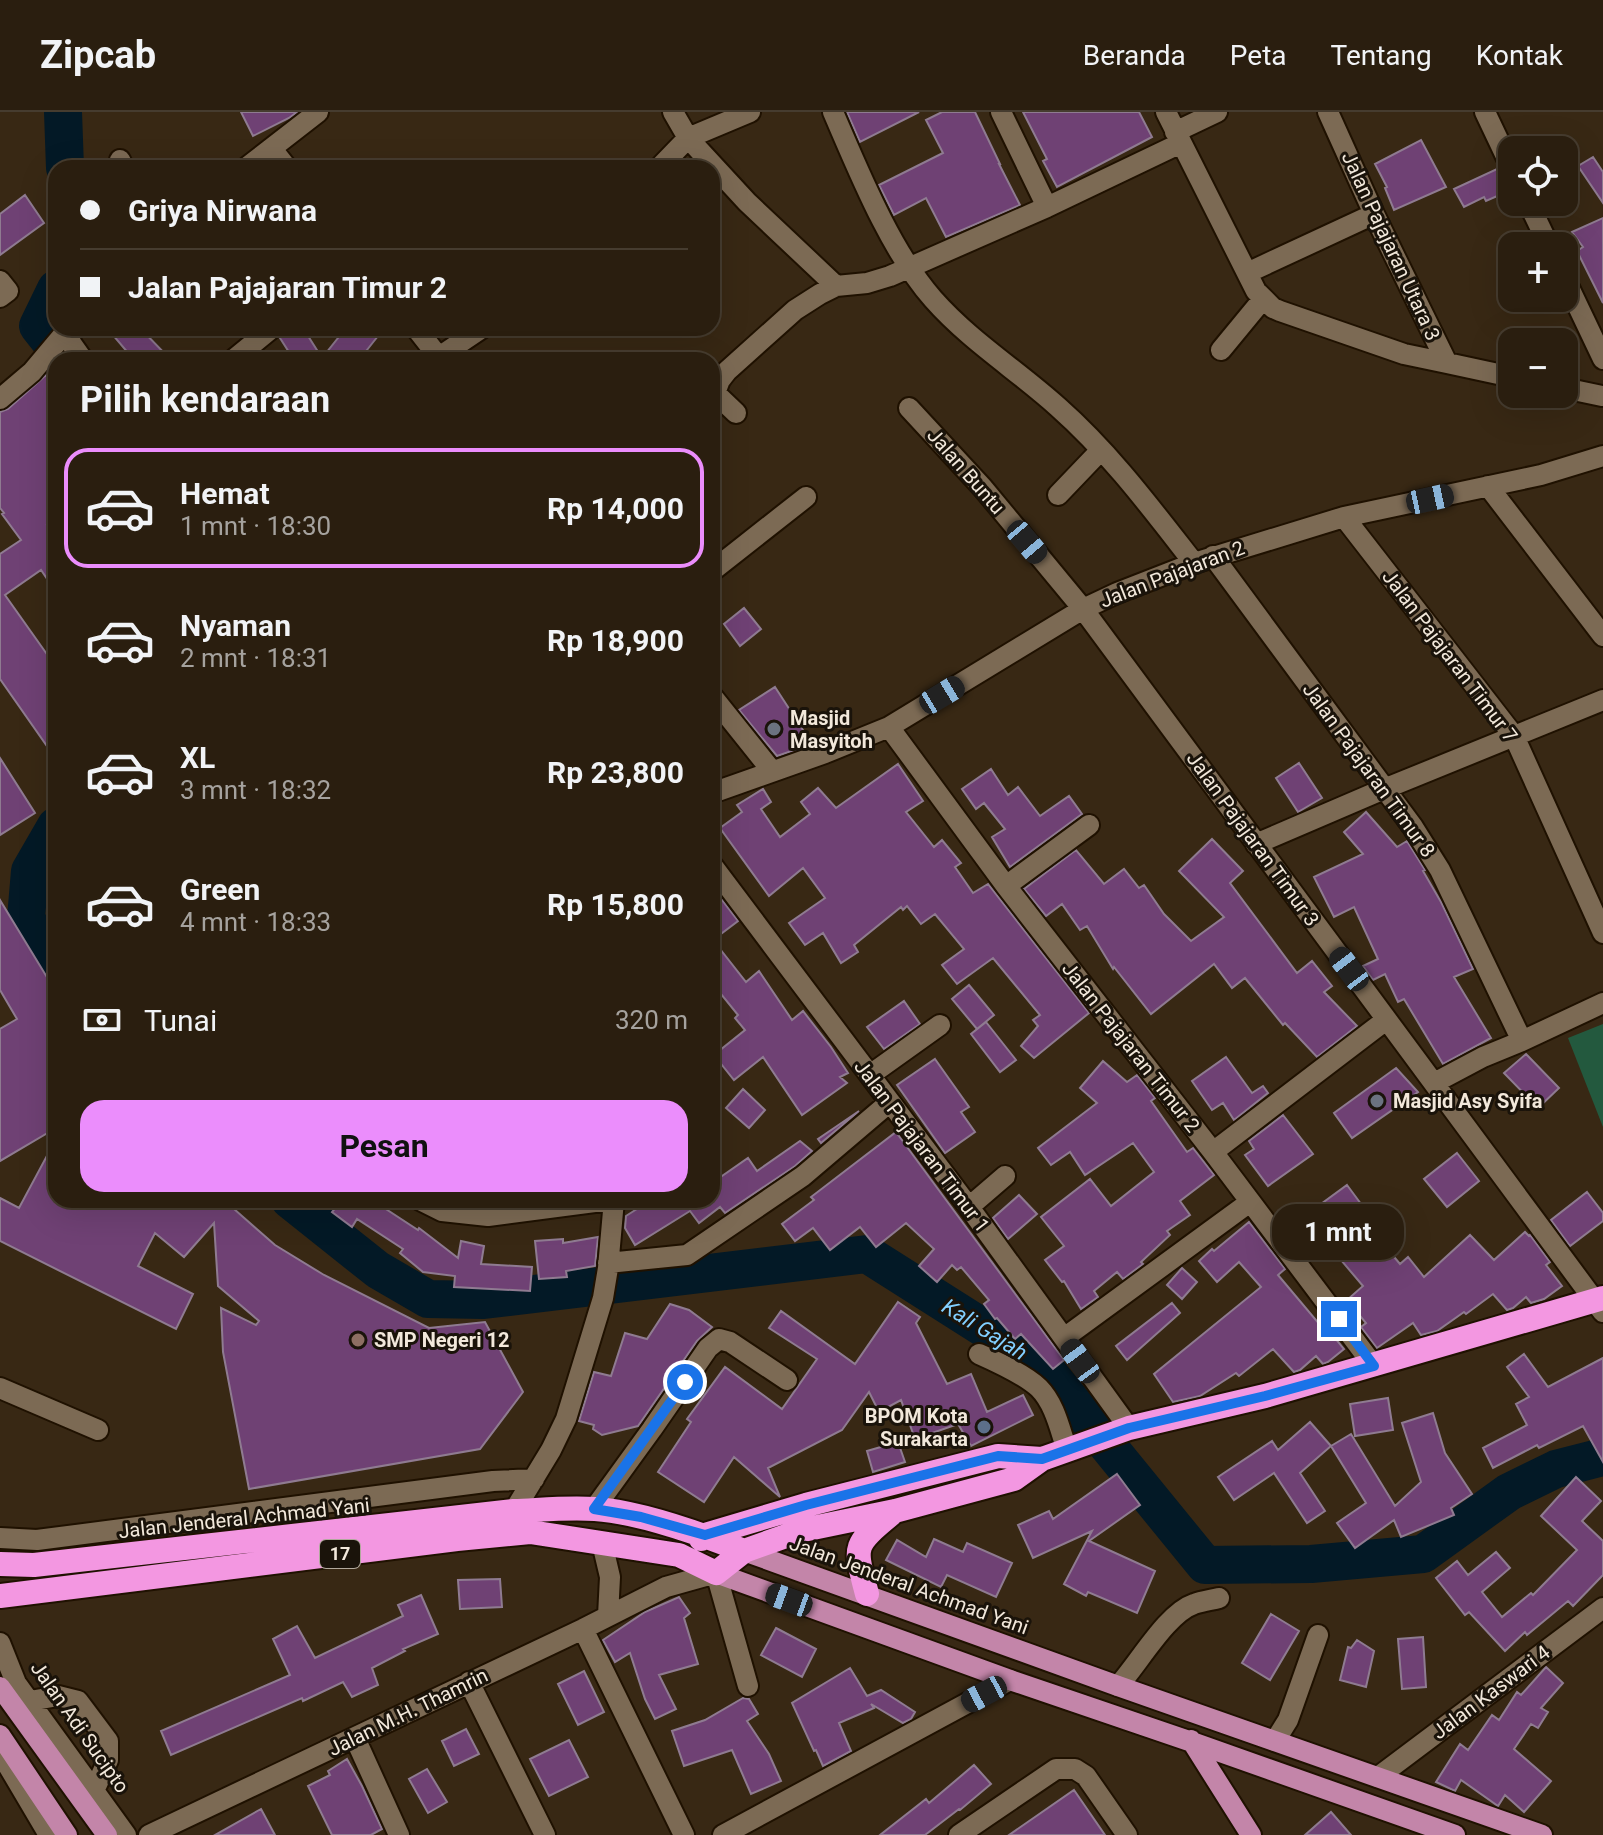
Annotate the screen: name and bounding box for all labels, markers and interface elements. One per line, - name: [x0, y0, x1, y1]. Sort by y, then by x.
- text: Zipcab: [40, 33, 156, 77]
- text: Beranda: [1083, 39, 1186, 72]
- text: Peta: [1230, 39, 1287, 72]
- text: Tentang: [1331, 39, 1432, 72]
- text: Kontak: [1476, 39, 1563, 72]
- map controls: [1498, 136, 1578, 408]
- button: locate: [1498, 136, 1578, 216]
- street label: Jalan Pajajaran Utara 3: [1337, 148, 1445, 344]
- text: Griya Nirwana: [128, 193, 317, 228]
- button: +: [1498, 232, 1578, 312]
- text: Jalan Pajajaran Timur 2: [128, 270, 447, 305]
- button: −: [1498, 328, 1578, 408]
- text: Pilih kendaraan: [80, 379, 330, 421]
- street label: Jalan Buntu: [922, 423, 1010, 519]
- icon: car: [84, 472, 156, 544]
- text: Hemat: [180, 476, 270, 511]
- car: [1404, 482, 1456, 516]
- text: Rp 14,000: [547, 491, 684, 526]
- text: 1 mnt · 18:30: [180, 511, 331, 541]
- car: [1002, 516, 1052, 568]
- street label: Jalan Pajajaran 2: [1096, 535, 1248, 613]
- street label: Jalan Pajajaran Timur 7: [1377, 565, 1523, 747]
- icon: car: [84, 604, 156, 676]
- text: Nyaman: [180, 608, 291, 643]
- text: Rp 18,900: [547, 623, 684, 658]
- text: 2 mnt · 18:31: [180, 643, 331, 673]
- car: [915, 672, 969, 718]
- street label: Jalan Pajajaran Timur 8: [1298, 678, 1440, 862]
- place label: Masjid Masyitoh: [790, 706, 873, 753]
- marker: Masjid Masyitoh: [765, 720, 783, 738]
- icon: car: [84, 736, 156, 808]
- text: XL: [180, 740, 215, 775]
- street label: Jalan Pajajaran Timur 3: [1182, 747, 1324, 931]
- text: Rp 23,800: [547, 755, 684, 790]
- text: 3 mnt · 18:32: [180, 775, 331, 805]
- icon: car: [84, 868, 156, 940]
- text: Green: [180, 872, 260, 907]
- text: Rp 15,800: [547, 887, 684, 922]
- text: 4 mnt · 18:33: [180, 907, 331, 937]
- car: [1325, 943, 1373, 995]
- street label: Jalan Pajajaran Timur 2: [1057, 957, 1205, 1137]
- icon: cash: [80, 998, 124, 1042]
- text: Tunai: [144, 1003, 217, 1038]
- text: 320 m: [615, 1005, 688, 1035]
- street label: Jalan Pajajaran Timur 1: [849, 1055, 995, 1237]
- place label: Masjid Asy Syifa: [1393, 1089, 1543, 1113]
- marker: Masjid Asy Syifa: [1368, 1092, 1386, 1110]
- button: Pesan: [80, 1100, 688, 1192]
- callout: 1 mnt: [1273, 1203, 1405, 1259]
- text: 1 mnt: [1304, 1217, 1372, 1247]
- water label: Kali Gajah: [938, 1294, 1032, 1365]
- route end: [1321, 1301, 1357, 1337]
- place label: SMP Negeri 12: [374, 1328, 509, 1352]
- marker: SMP Negeri 12: [349, 1331, 367, 1349]
- car: [1056, 1335, 1104, 1387]
- route start: [667, 1364, 703, 1400]
- place label: BPOM Kota Surakarta: [865, 1404, 968, 1451]
- marker: BPOM Kota Surakarta: [975, 1418, 993, 1436]
- street label: Jalan Jenderal Achmad Yani: [117, 1493, 371, 1543]
- street label: Jalan Jenderal Achmad Yani: [786, 1531, 1032, 1639]
- road number: 17: [320, 1540, 360, 1568]
- car: [762, 1581, 816, 1619]
- street label: Jalan Kaswari 4: [1427, 1640, 1555, 1744]
- street label: Jalan Adi Sucipto: [26, 1657, 134, 1797]
- street label: Jalan M.H. Thamrin: [324, 1663, 492, 1761]
- car: [957, 1672, 1011, 1716]

